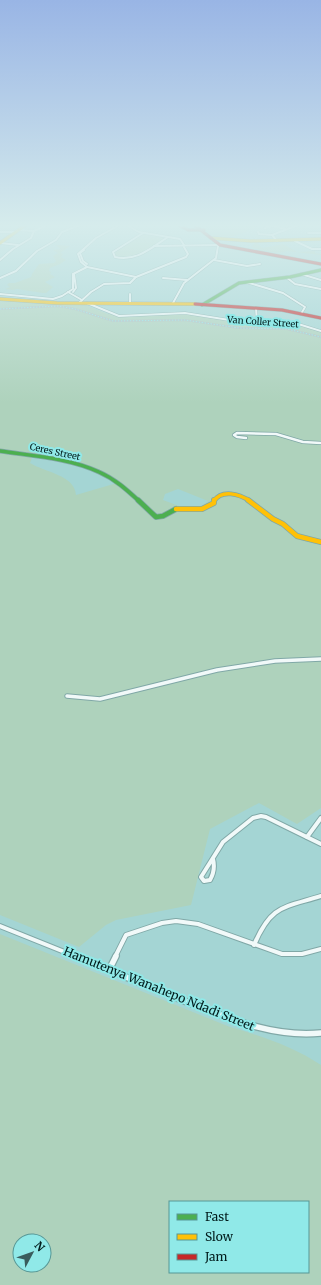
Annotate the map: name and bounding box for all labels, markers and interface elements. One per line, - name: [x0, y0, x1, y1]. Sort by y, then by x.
- street label: Van Coller Street: [226, 313, 300, 330]
- street label: Ceres Street: [29, 441, 82, 462]
- street label: Hamutenya Wanahepo Ndadi Street: [61, 943, 257, 1034]
- legend: [169, 1201, 309, 1273]
- text: Fast: [205, 1209, 229, 1224]
- text: Slow: [205, 1229, 234, 1244]
- north arrow: [12, 1233, 52, 1273]
- text: N: [31, 1239, 48, 1255]
- text: Jam: [204, 1249, 228, 1264]

